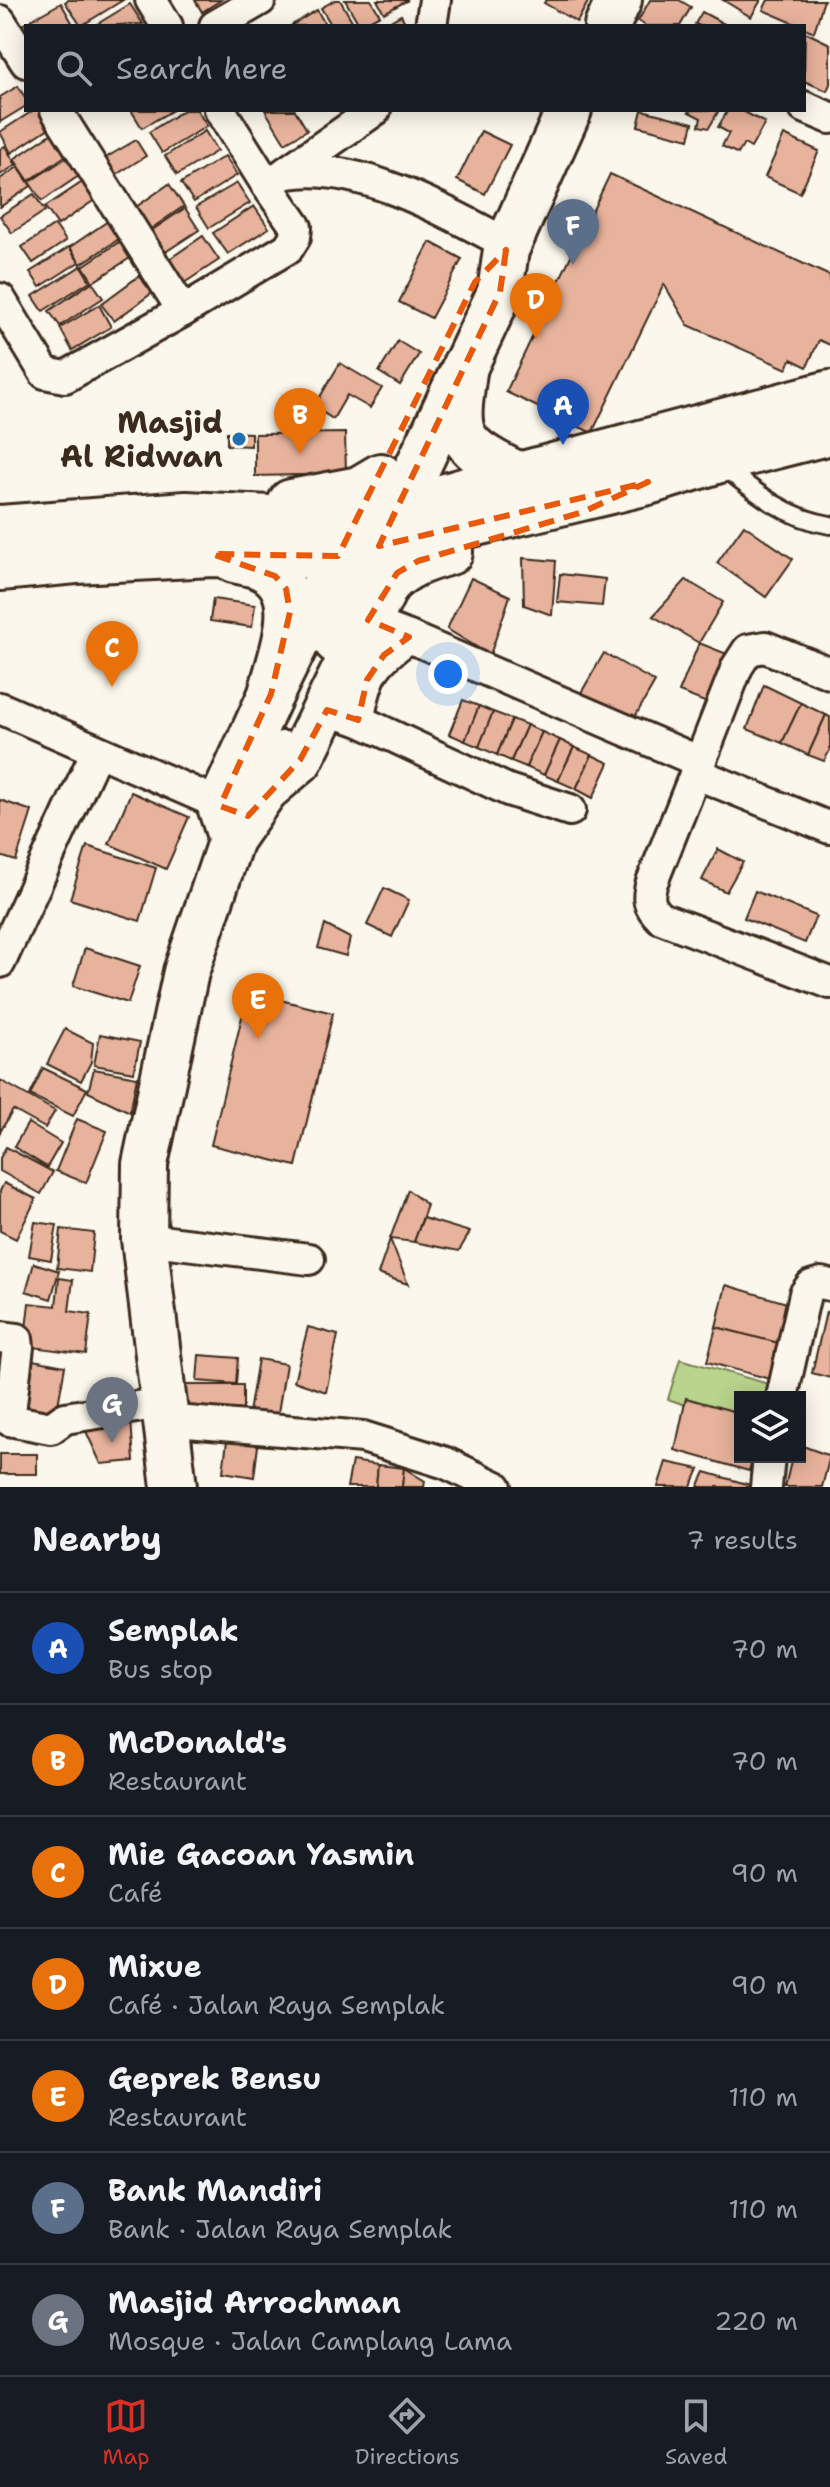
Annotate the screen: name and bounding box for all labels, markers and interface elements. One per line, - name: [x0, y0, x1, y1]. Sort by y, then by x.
- search box: [24, 24, 806, 112]
- icon: search: [52, 46, 96, 90]
- text: Search here: [116, 48, 287, 89]
- pin: F: [547, 199, 599, 265]
- pin: D: [510, 273, 562, 339]
- pin: A: [537, 379, 589, 445]
- pin: B: [274, 388, 326, 454]
- place label: Masjid Al Ridwan: [60, 402, 223, 477]
- marker: Masjid Al Ridwan: [230, 430, 248, 448]
- pin: C: [86, 621, 138, 687]
- your location: [428, 654, 468, 694]
- pin: E: [232, 973, 284, 1039]
- pin: G: [86, 1377, 138, 1443]
- map controls: [734, 1391, 806, 1463]
- button: layers: [734, 1391, 806, 1463]
- text: Nearby: [32, 1516, 162, 1562]
- text: 7 results: [686, 1522, 798, 1557]
- text: Semplak: [108, 1610, 239, 1651]
- text: A: [48, 1631, 68, 1666]
- text: 70 m: [731, 1631, 798, 1666]
- text: Bus stop: [108, 1651, 213, 1686]
- text: McDonald's: [108, 1722, 287, 1763]
- text: B: [50, 1743, 66, 1778]
- text: 70 m: [731, 1743, 798, 1778]
- text: Restaurant: [108, 1763, 247, 1798]
- text: Mie Gacoan Yasmin: [108, 1834, 414, 1875]
- text: C: [50, 1855, 66, 1890]
- text: 90 m: [731, 1855, 798, 1890]
- text: Café: [108, 1875, 163, 1910]
- text: Mixue: [108, 1946, 202, 1987]
- text: D: [49, 1967, 67, 2002]
- text: 90 m: [731, 1967, 798, 2002]
- text: Café · Jalan Raya Semplak: [108, 1987, 445, 2022]
- text: Geprek Bensu: [108, 2058, 321, 2099]
- text: E: [49, 2079, 67, 2114]
- text: 110 m: [728, 2079, 798, 2114]
- text: Restaurant: [108, 2099, 247, 2134]
- text: Bank Mandiri: [108, 2170, 322, 2211]
- text: F: [50, 2191, 66, 2226]
- text: 110 m: [728, 2191, 798, 2226]
- text: Bank · Jalan Raya Semplak: [108, 2211, 452, 2246]
- text: Masjid Arrochman: [108, 2282, 401, 2323]
- text: G: [48, 2303, 68, 2338]
- text: 220 m: [714, 2303, 798, 2338]
- text: Mosque · Jalan Camplang Lama: [108, 2323, 512, 2358]
- tab: Map: [103, 2394, 150, 2471]
- tab: Directions: [355, 2394, 460, 2471]
- tab: Saved: [665, 2394, 727, 2471]

